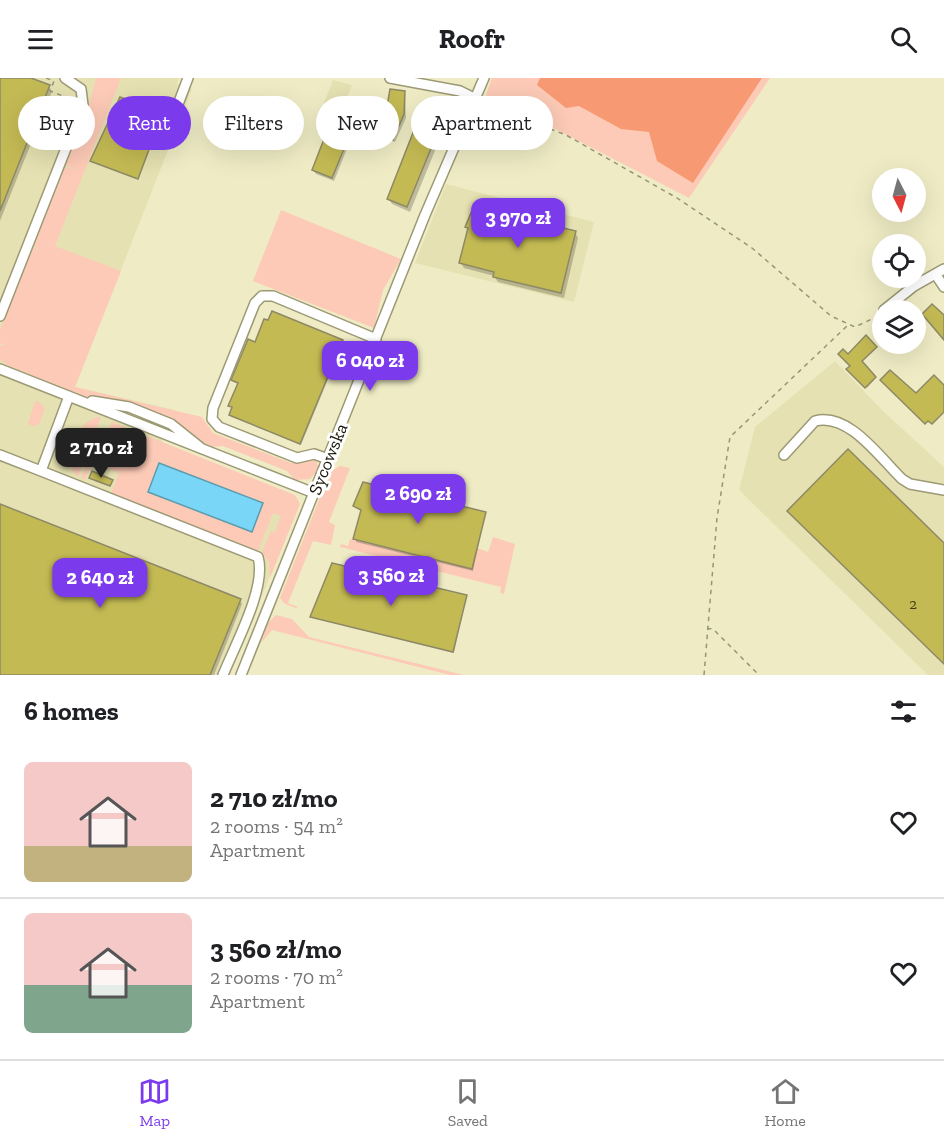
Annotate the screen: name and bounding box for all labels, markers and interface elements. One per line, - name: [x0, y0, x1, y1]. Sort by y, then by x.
- icon: menu: [24, 23, 57, 56]
- text: Roofr: [439, 23, 505, 55]
- icon: search: [887, 23, 920, 56]
- chip: Buy: [18, 96, 95, 150]
- chip: Rent: [107, 96, 191, 150]
- chip: Filters: [203, 96, 304, 150]
- chip: New: [316, 96, 399, 150]
- chip: Apartment: [411, 96, 553, 150]
- north arrow: [872, 168, 926, 222]
- map controls: [872, 168, 926, 354]
- pin: 3 970 zł: [456, 198, 580, 249]
- text: 3 970 zł: [485, 205, 551, 229]
- button: locate: [872, 234, 926, 288]
- button: layers: [872, 300, 926, 354]
- pin: 6 040 zł: [308, 341, 432, 392]
- text: 6 040 zł: [336, 348, 404, 372]
- street label: Sycowska: [304, 420, 352, 498]
- pin: 2 710 zł: [39, 428, 163, 479]
- text: 2 710 zł: [69, 435, 133, 459]
- pin: 2 690 zł: [356, 474, 480, 525]
- text: 2 690 zł: [385, 481, 451, 505]
- pin: 3 560 zł: [329, 556, 453, 607]
- pin: 2 640 zł: [38, 558, 162, 609]
- text: 3 560 zł: [358, 563, 424, 587]
- text: 2 640 zł: [66, 565, 134, 589]
- house number: 2: [909, 595, 917, 613]
- text: 6 homes: [24, 695, 119, 727]
- icon: filters: [887, 695, 920, 728]
- text: 2 710 zł/mo: [210, 782, 337, 814]
- icon: home: [72, 786, 144, 858]
- icon: heart: [887, 806, 920, 839]
- text: 2 rooms · 54 m²: [210, 814, 343, 838]
- text: Apartment: [210, 838, 305, 862]
- text: 3 560 zł/mo: [210, 933, 342, 965]
- icon: home: [72, 937, 144, 1009]
- icon: heart: [887, 957, 920, 990]
- text: 2 rooms · 70 m²: [210, 965, 343, 989]
- text: Apartment: [210, 989, 305, 1013]
- tab: Map: [138, 1075, 171, 1130]
- tab: Saved: [448, 1075, 488, 1130]
- tab: Home: [764, 1075, 806, 1130]

